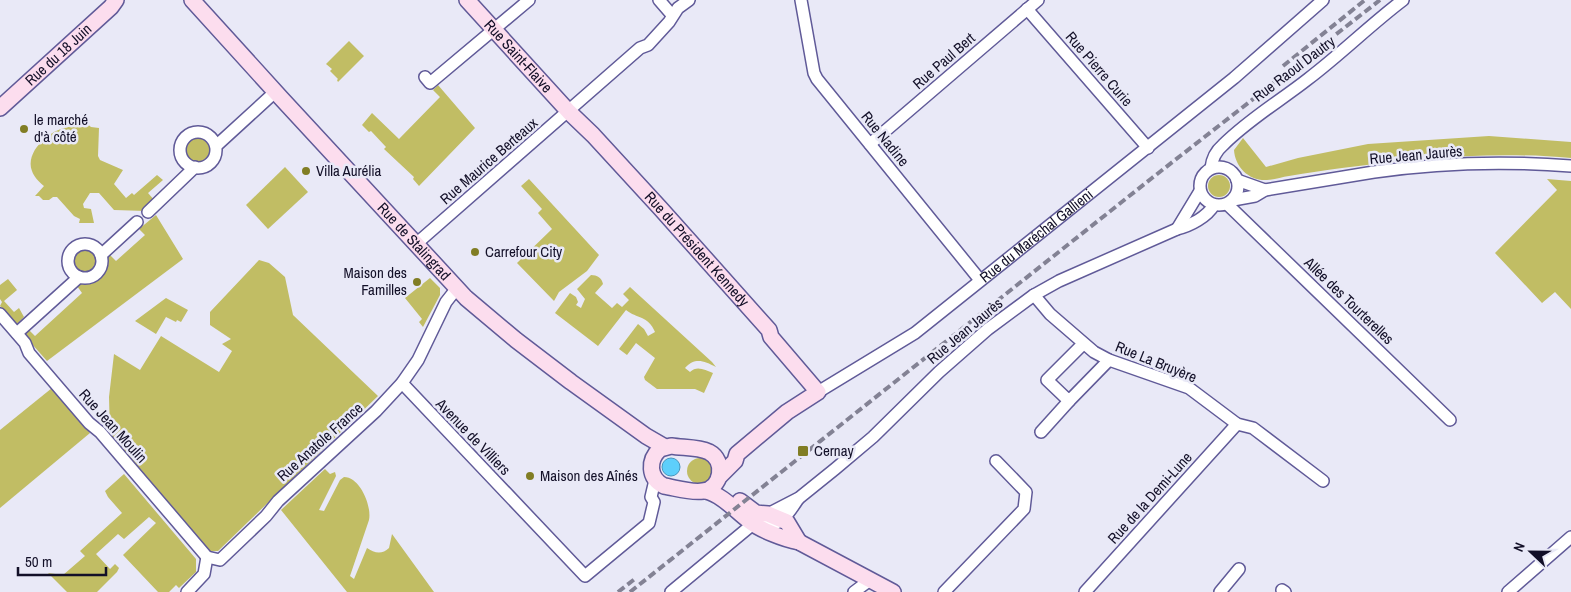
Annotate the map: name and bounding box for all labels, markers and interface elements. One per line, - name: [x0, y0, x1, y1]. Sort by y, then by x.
- street label: Rue Saint-Flaive: [480, 15, 558, 97]
- street label: Rue du 18 Juin: [20, 19, 96, 90]
- street label: Rue Paul Bert: [908, 27, 980, 94]
- street label: Rue Pierre Curie: [1061, 27, 1138, 111]
- street label: Rue Raoul Dautry: [1248, 30, 1340, 106]
- street label: Rue Nadine: [857, 107, 914, 171]
- place label: le marché d'à côté: [34, 109, 88, 147]
- street label: Rue Maurice Berteaux: [435, 112, 543, 209]
- marker: le marché d'à côté: [18, 123, 30, 135]
- street label: Rue Jean Jaurès: [1369, 140, 1463, 169]
- place label: Villa Aurélia: [316, 160, 382, 181]
- marker: Villa Aurélia: [300, 165, 312, 177]
- street label: Rue du Maréchal Gallieni: [975, 184, 1097, 287]
- street label: Rue du Président Kennedy: [640, 187, 755, 312]
- street label: Rue de Stalingrad: [373, 198, 456, 285]
- place label: Carrefour City: [485, 241, 563, 262]
- marker: Carrefour City: [469, 246, 481, 258]
- street label: Allée des Tourterelles: [1299, 252, 1399, 349]
- place label: Maison des Familles: [343, 262, 407, 300]
- marker: Maison des Familles: [411, 276, 423, 288]
- street label: Rue Jean Jaurès: [922, 293, 1007, 369]
- street label: Rue La Bruyère: [1112, 336, 1200, 387]
- street label: Rue Jean Moulin: [74, 384, 152, 467]
- street label: Avenue de Villiers: [431, 393, 515, 480]
- street label: Rue Anatole France: [272, 397, 367, 486]
- place label: Cernay: [814, 440, 854, 461]
- marker: Cernay: [796, 444, 810, 458]
- street label: Rue de la Demi-Lune: [1103, 447, 1197, 548]
- place label: Maison des Aînés: [540, 465, 638, 486]
- marker: Maison des Aînés: [524, 470, 536, 482]
- north arrow: [1506, 527, 1556, 577]
- text: N: [1509, 540, 1529, 554]
- scale bar: [18, 544, 105, 576]
- text: 50 m: [25, 551, 52, 572]

